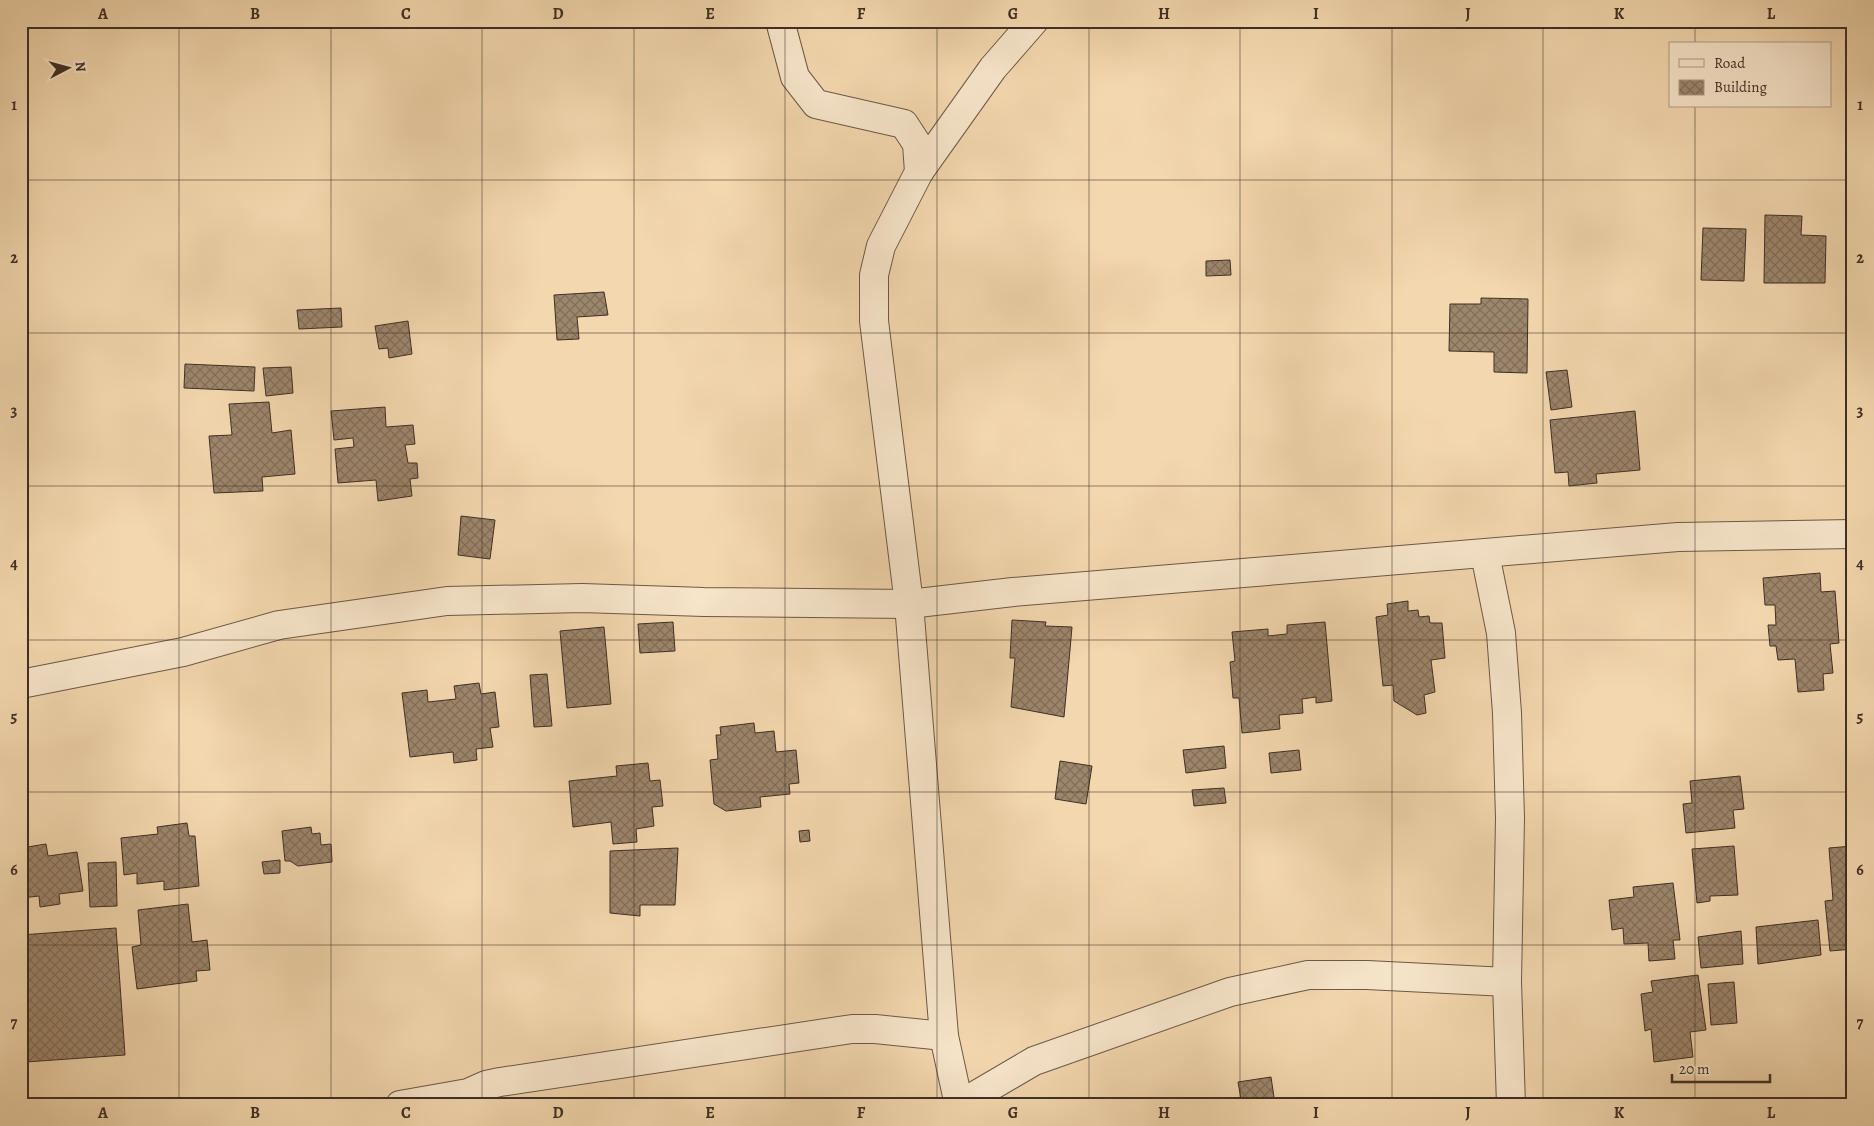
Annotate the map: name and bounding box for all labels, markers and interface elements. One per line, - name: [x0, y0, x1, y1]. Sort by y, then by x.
- text: A: [97, 3, 109, 25]
- text: B: [250, 3, 260, 25]
- text: C: [401, 3, 411, 25]
- text: D: [552, 3, 564, 25]
- text: E: [705, 3, 715, 25]
- text: F: [857, 3, 866, 25]
- text: G: [1008, 3, 1018, 25]
- text: H: [1158, 3, 1170, 25]
- text: I: [1313, 3, 1319, 25]
- text: J: [1465, 3, 1471, 25]
- text: K: [1614, 3, 1625, 25]
- text: L: [1767, 3, 1776, 25]
- north arrow: [42, 42, 92, 92]
- legend: [1669, 42, 1832, 108]
- text: Road: [1714, 53, 1746, 73]
- text: N: [70, 61, 90, 73]
- text: Building: [1714, 77, 1767, 97]
- text: 1: [11, 94, 17, 116]
- text: 1: [1857, 94, 1863, 116]
- text: 2: [10, 247, 18, 269]
- text: 2: [1856, 247, 1864, 269]
- text: 3: [11, 400, 18, 422]
- text: 3: [1857, 400, 1864, 422]
- text: 4: [10, 553, 18, 575]
- text: 4: [1856, 553, 1864, 575]
- text: 5: [11, 706, 18, 728]
- text: 5: [1857, 706, 1864, 728]
- text: 6: [10, 859, 18, 881]
- text: 6: [1856, 859, 1864, 881]
- text: 7: [11, 1012, 18, 1034]
- text: 7: [1857, 1012, 1864, 1034]
- scale bar: [1672, 1051, 1769, 1083]
- text: 20 m: [1679, 1059, 1710, 1079]
- text: A: [97, 1102, 109, 1124]
- text: B: [250, 1102, 260, 1124]
- text: C: [401, 1102, 411, 1124]
- text: D: [552, 1102, 564, 1124]
- text: E: [705, 1102, 715, 1124]
- text: F: [857, 1102, 866, 1124]
- text: G: [1008, 1102, 1018, 1124]
- text: H: [1158, 1102, 1170, 1124]
- text: I: [1313, 1102, 1319, 1124]
- text: J: [1465, 1102, 1471, 1124]
- text: K: [1614, 1102, 1625, 1124]
- text: L: [1767, 1102, 1776, 1124]

